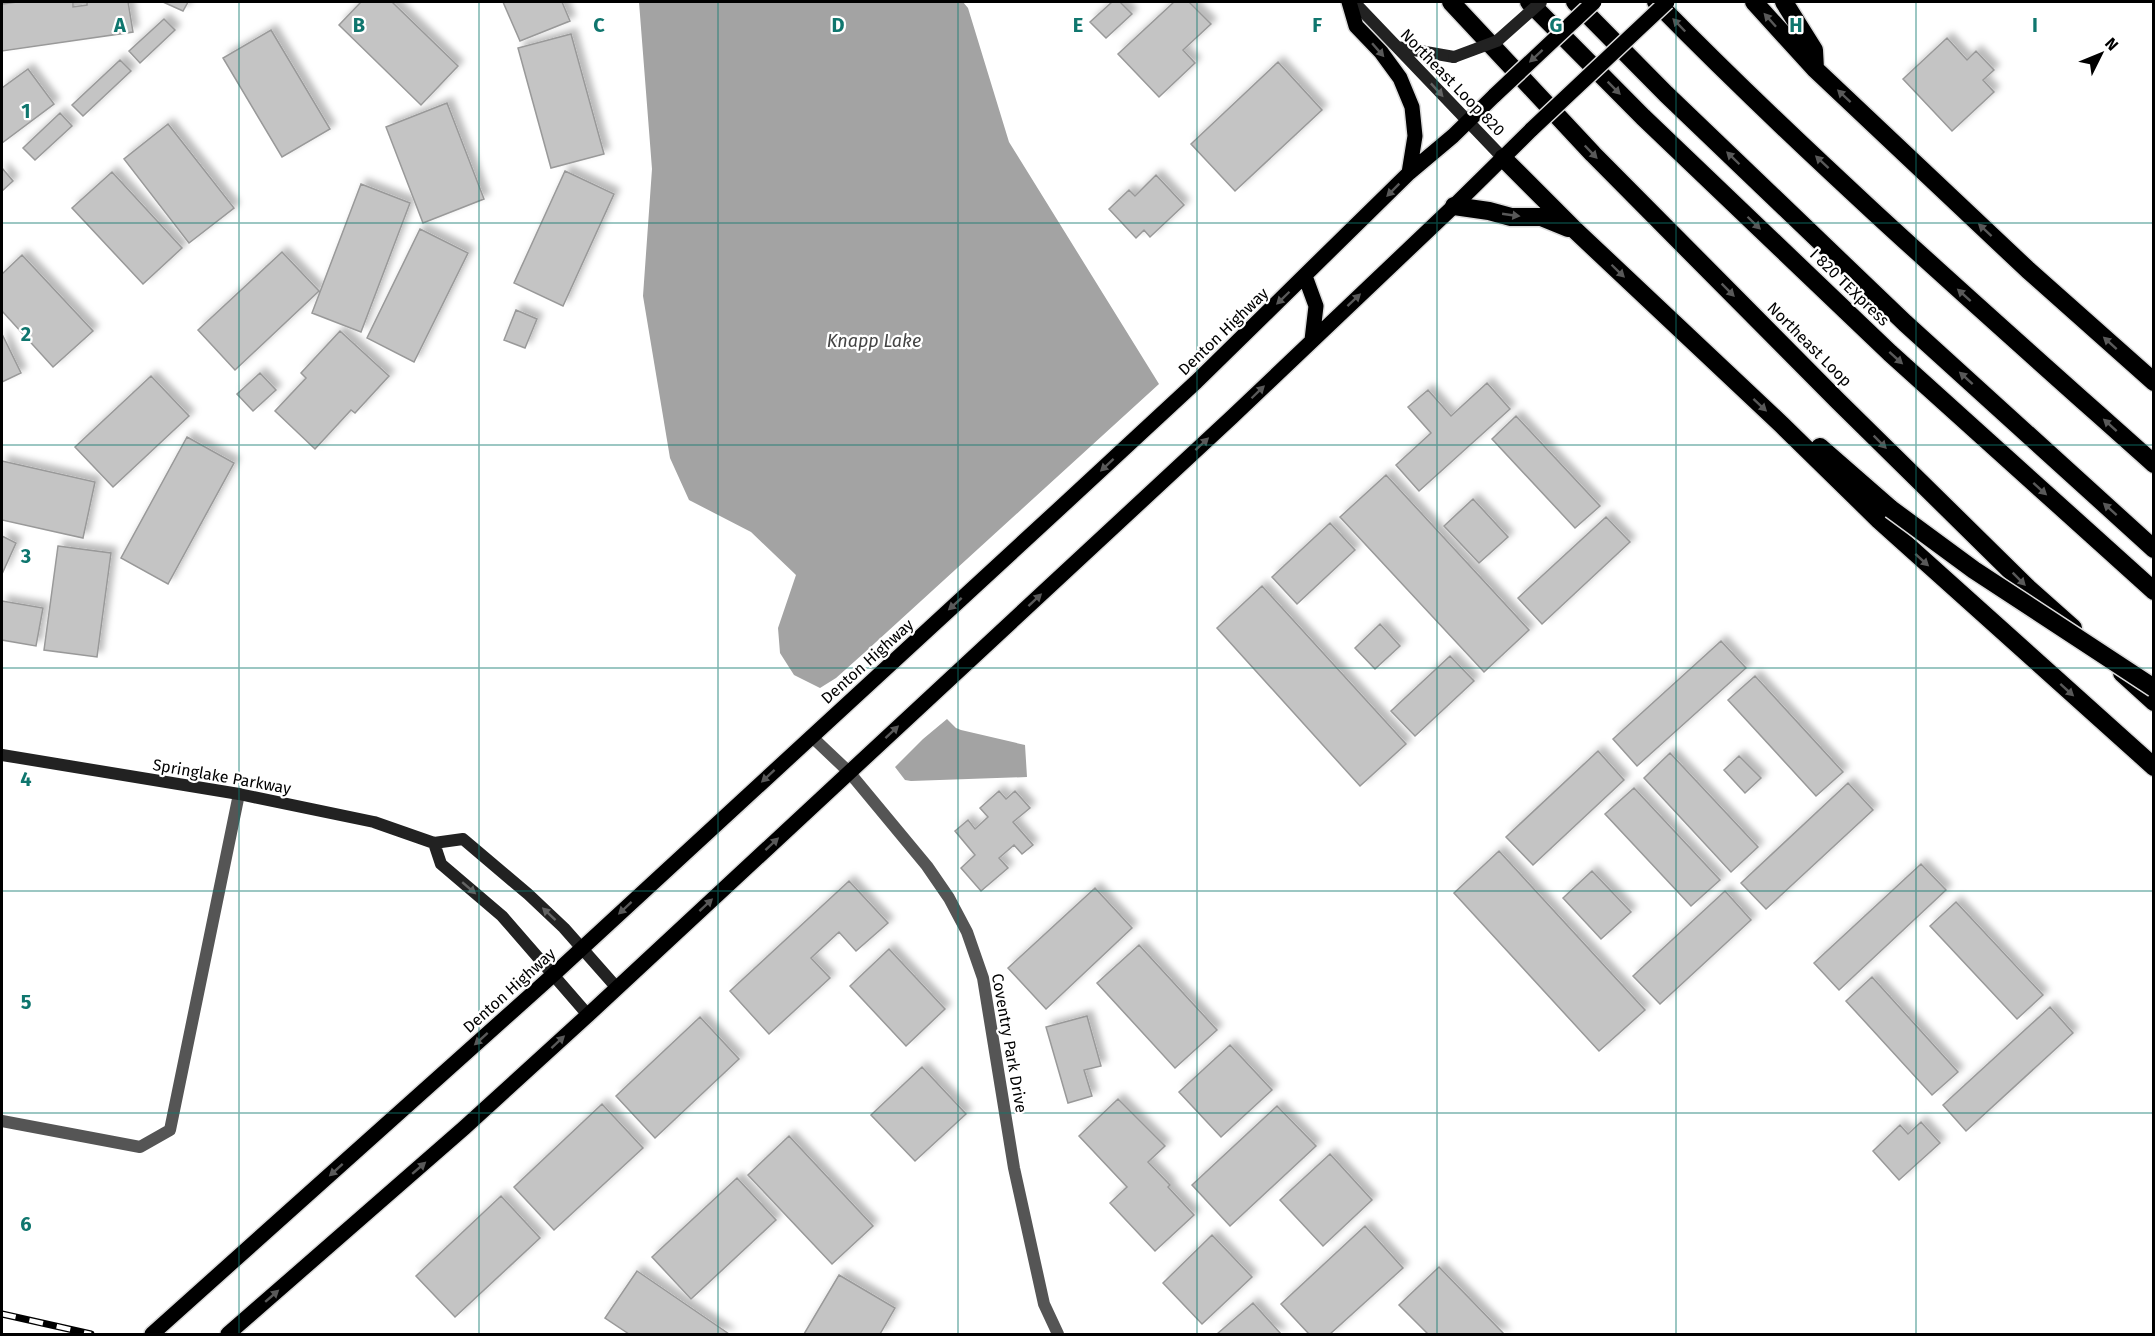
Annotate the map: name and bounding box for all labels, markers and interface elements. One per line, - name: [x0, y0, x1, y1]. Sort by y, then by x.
- one-way arrow: [1763, 12, 1777, 27]
- text: A: [113, 13, 127, 37]
- text: B: [353, 13, 365, 37]
- text: C: [593, 13, 605, 37]
- text: D: [831, 13, 845, 37]
- text: E: [1073, 13, 1083, 37]
- text: F: [1312, 13, 1322, 37]
- text: G: [1550, 13, 1562, 37]
- text: H: [1789, 13, 1803, 37]
- text: I: [2032, 13, 2038, 37]
- one-way arrow: [1672, 17, 1686, 32]
- north arrow: [2071, 24, 2131, 84]
- street label: Northeast Loop 820: [1397, 25, 1509, 140]
- text: N: [2101, 34, 2122, 54]
- one-way arrow: [1371, 43, 1385, 58]
- one-way arrow: [1529, 49, 1544, 63]
- one-way arrow: [1607, 80, 1621, 94]
- one-way arrow: [1430, 82, 1444, 97]
- one-way arrow: [1836, 89, 1851, 103]
- text: 1: [21, 99, 31, 123]
- one-way arrow: [1584, 144, 1598, 159]
- one-way arrow: [1725, 151, 1740, 165]
- one-way arrow: [1815, 156, 1830, 169]
- one-way arrow: [1386, 182, 1400, 197]
- one-way arrow: [1502, 211, 1521, 220]
- one-way arrow: [1747, 216, 1761, 230]
- one-way arrow: [1978, 223, 1993, 237]
- street label: I 820 TEXpress: [1806, 245, 1893, 330]
- one-way arrow: [1610, 264, 1625, 277]
- one-way arrow: [1721, 283, 1735, 297]
- street label: Denton Highway: [1174, 284, 1272, 379]
- one-way arrow: [1957, 288, 1972, 302]
- one-way arrow: [1275, 291, 1290, 305]
- one-way arrow: [1347, 293, 1362, 307]
- street label: Northeast Loop: [1763, 298, 1856, 391]
- text: 2: [21, 322, 31, 346]
- water label: Knapp Lake: [827, 330, 921, 352]
- one-way arrow: [2103, 337, 2118, 350]
- one-way arrow: [1888, 351, 1903, 365]
- one-way arrow: [1959, 372, 1974, 385]
- one-way arrow: [1250, 385, 1265, 399]
- one-way arrow: [1753, 397, 1767, 411]
- one-way arrow: [2103, 419, 2118, 432]
- one-way arrow: [1873, 434, 1887, 449]
- one-way arrow: [1195, 437, 1210, 451]
- one-way arrow: [1100, 457, 1114, 471]
- one-way arrow: [2032, 482, 2047, 495]
- one-way arrow: [2103, 503, 2118, 516]
- text: 3: [20, 544, 31, 568]
- one-way arrow: [1915, 553, 1930, 567]
- one-way arrow: [2011, 571, 2025, 585]
- one-way arrow: [1027, 594, 1042, 607]
- one-way arrow: [948, 597, 963, 610]
- street label: Denton Highway: [817, 615, 917, 708]
- one-way arrow: [2059, 683, 2074, 696]
- one-way arrow: [885, 726, 899, 740]
- street label: Springlake Parkway: [151, 755, 293, 798]
- text: 4: [20, 767, 32, 791]
- one-way arrow: [762, 768, 776, 782]
- one-way arrow: [764, 837, 779, 851]
- one-way arrow: [461, 881, 477, 894]
- one-way arrow: [698, 899, 712, 913]
- one-way arrow: [618, 901, 633, 915]
- one-way arrow: [541, 907, 556, 921]
- street label: Denton Highway: [459, 944, 559, 1037]
- street label: Coventry Park Drive: [988, 972, 1031, 1114]
- text: 5: [21, 990, 32, 1014]
- one-way arrow: [474, 1032, 489, 1045]
- one-way arrow: [550, 1036, 565, 1049]
- one-way arrow: [411, 1162, 426, 1175]
- one-way arrow: [329, 1163, 344, 1176]
- text: 6: [20, 1212, 32, 1236]
- one-way arrow: [264, 1290, 279, 1303]

